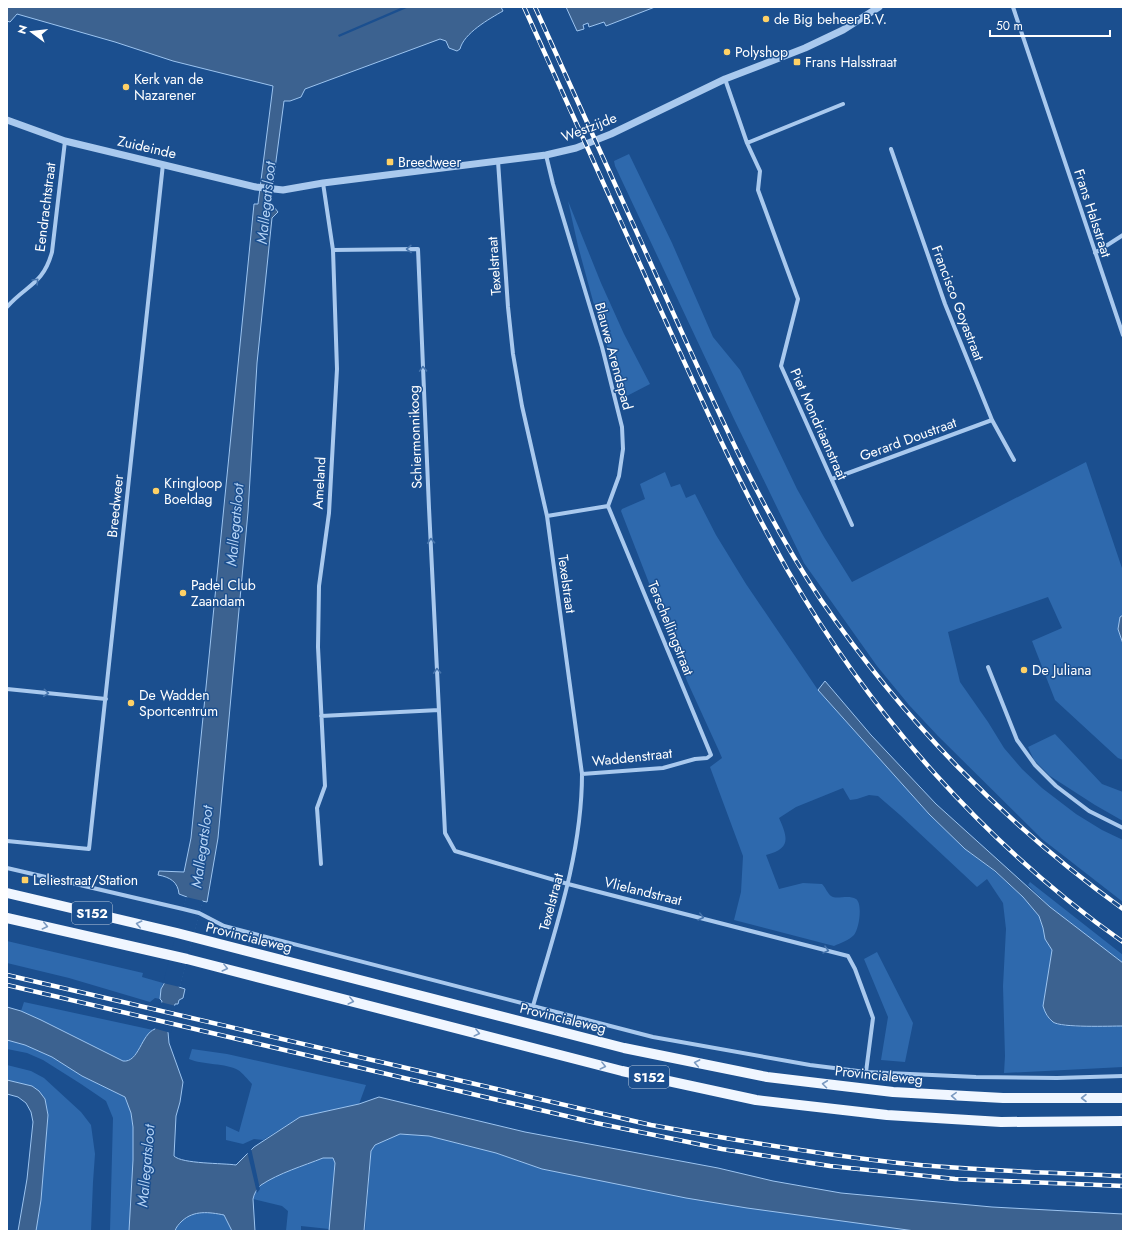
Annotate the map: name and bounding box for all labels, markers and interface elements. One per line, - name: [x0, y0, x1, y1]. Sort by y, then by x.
- place label: de Big beheer B.V.: [774, 9, 887, 29]
- north arrow: [12, 12, 52, 52]
- scale bar: [990, 12, 1110, 38]
- marker: de Big beheer B.V.: [761, 14, 771, 24]
- text: 50 m: [996, 17, 1023, 35]
- text: N: [13, 23, 31, 36]
- place label: Polyshop: [735, 42, 788, 62]
- marker: Polyshop: [722, 47, 732, 57]
- place label: Frans Halsstraat: [805, 52, 897, 72]
- marker: Frans Halsstraat: [792, 57, 802, 67]
- place label: Kerk van de Nazarener: [134, 69, 204, 105]
- marker: Kerk van de Nazarener: [121, 82, 131, 92]
- street label: Westzijde: [558, 107, 620, 147]
- street label: Zuideinde: [116, 131, 178, 163]
- place label: Breedweer: [398, 152, 462, 172]
- marker: Breedweer: [385, 157, 395, 167]
- water label: Mallegatsloot: [251, 159, 281, 245]
- street label: Eendrachtstraat: [30, 161, 60, 253]
- street label: Frans Halsstraat: [1069, 166, 1117, 260]
- street label: Texelstraat: [482, 235, 506, 296]
- street label: Francisco Goyastraat: [927, 242, 989, 364]
- one-way arrow: [406, 245, 412, 253]
- one-way arrow: [31, 278, 39, 286]
- street label: Blauwe Arendspad: [590, 300, 638, 412]
- street label: Piet Mondriaanstraat: [785, 365, 853, 484]
- one-way arrow: [419, 366, 428, 372]
- street label: Schiermonnikoog: [403, 385, 427, 489]
- street label: Gerard Doustraat: [857, 412, 960, 466]
- street label: Ameland: [308, 456, 330, 510]
- street label: Breedweer: [102, 473, 128, 539]
- place label: Kringloop Boeldag: [164, 473, 222, 509]
- water label: Mallegatsloot: [220, 481, 250, 567]
- marker: Kringloop Boeldag: [151, 486, 161, 496]
- one-way arrow: [426, 538, 435, 544]
- street label: Texelstraat: [553, 553, 581, 615]
- place label: Padel Club Zaandam: [191, 575, 256, 611]
- street label: Terschellingstraat: [643, 578, 699, 679]
- marker: Padel Club Zaandam: [178, 588, 188, 598]
- place label: De Juliana: [1032, 660, 1091, 680]
- marker: De Juliana: [1019, 665, 1029, 675]
- one-way arrow: [433, 668, 441, 674]
- place label: De Wadden Sportcentrum: [139, 685, 218, 721]
- one-way arrow: [43, 689, 49, 698]
- marker: De Wadden Sportcentrum: [126, 698, 136, 708]
- street label: Waddenstraat: [591, 743, 674, 771]
- water label: Mallegatsloot: [185, 803, 219, 890]
- place label: Leliestraat/Station: [33, 870, 138, 890]
- street label: Texelstraat: [534, 870, 568, 933]
- street label: Vlielandstraat: [602, 872, 684, 910]
- marker: Leliestraat/Station: [20, 875, 30, 885]
- road number: S152: [72, 902, 112, 924]
- one-way arrow: [697, 913, 704, 921]
- street label: Provincialeweg: [204, 917, 294, 957]
- one-way arrow: [135, 920, 142, 929]
- one-way arrow: [42, 922, 48, 930]
- one-way arrow: [823, 945, 830, 954]
- one-way arrow: [222, 964, 228, 972]
- one-way arrow: [347, 996, 354, 1005]
- street label: Provincialeweg: [518, 998, 608, 1038]
- one-way arrow: [473, 1029, 480, 1037]
- one-way arrow: [693, 1059, 700, 1067]
- street label: Provincialeweg: [834, 1060, 924, 1090]
- one-way arrow: [599, 1061, 606, 1070]
- road number: S152: [629, 1066, 669, 1088]
- one-way arrow: [822, 1080, 828, 1089]
- one-way arrow: [951, 1091, 957, 1100]
- one-way arrow: [1081, 1094, 1087, 1102]
- water label: Mallegatsloot: [131, 1122, 161, 1208]

